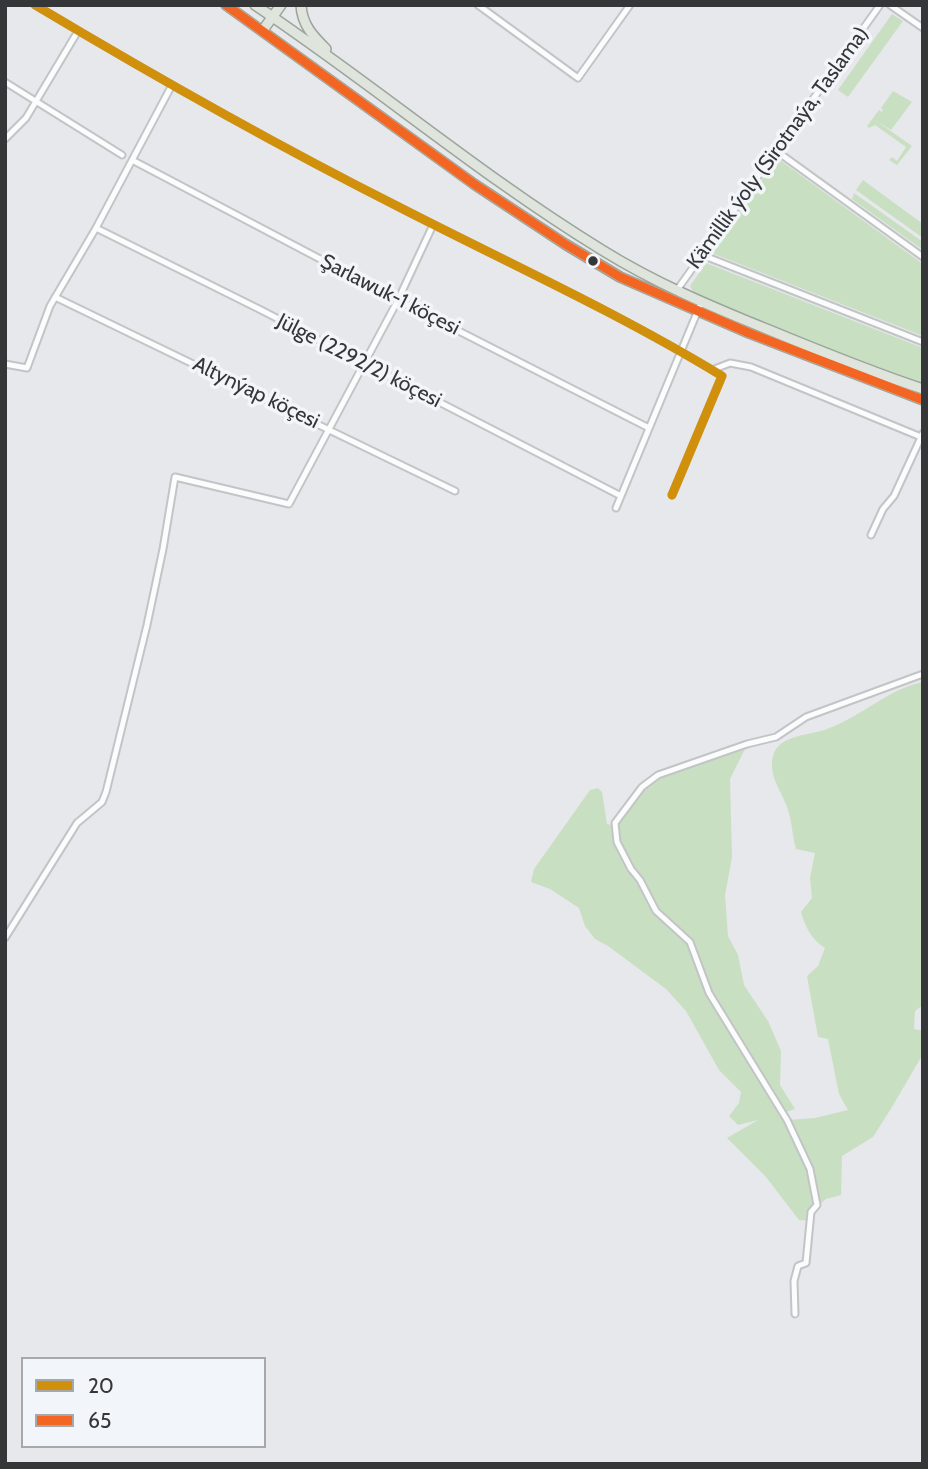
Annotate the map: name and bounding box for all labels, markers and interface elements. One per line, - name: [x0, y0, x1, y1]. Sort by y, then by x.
- street label: Kämillik ýoly (Sirotnaýa, Taslama): [682, 22, 874, 274]
- street label: Şarlawuk-1 köçesi: [316, 249, 464, 341]
- unlabelled marker: [586, 254, 600, 268]
- street label: Jülge (2292/2) köçesi: [272, 309, 446, 413]
- street label: Altynýap köçesi: [189, 352, 323, 434]
- legend: [21, 1357, 266, 1448]
- text: 20: [88, 1373, 114, 1398]
- text: 65: [88, 1408, 111, 1433]

